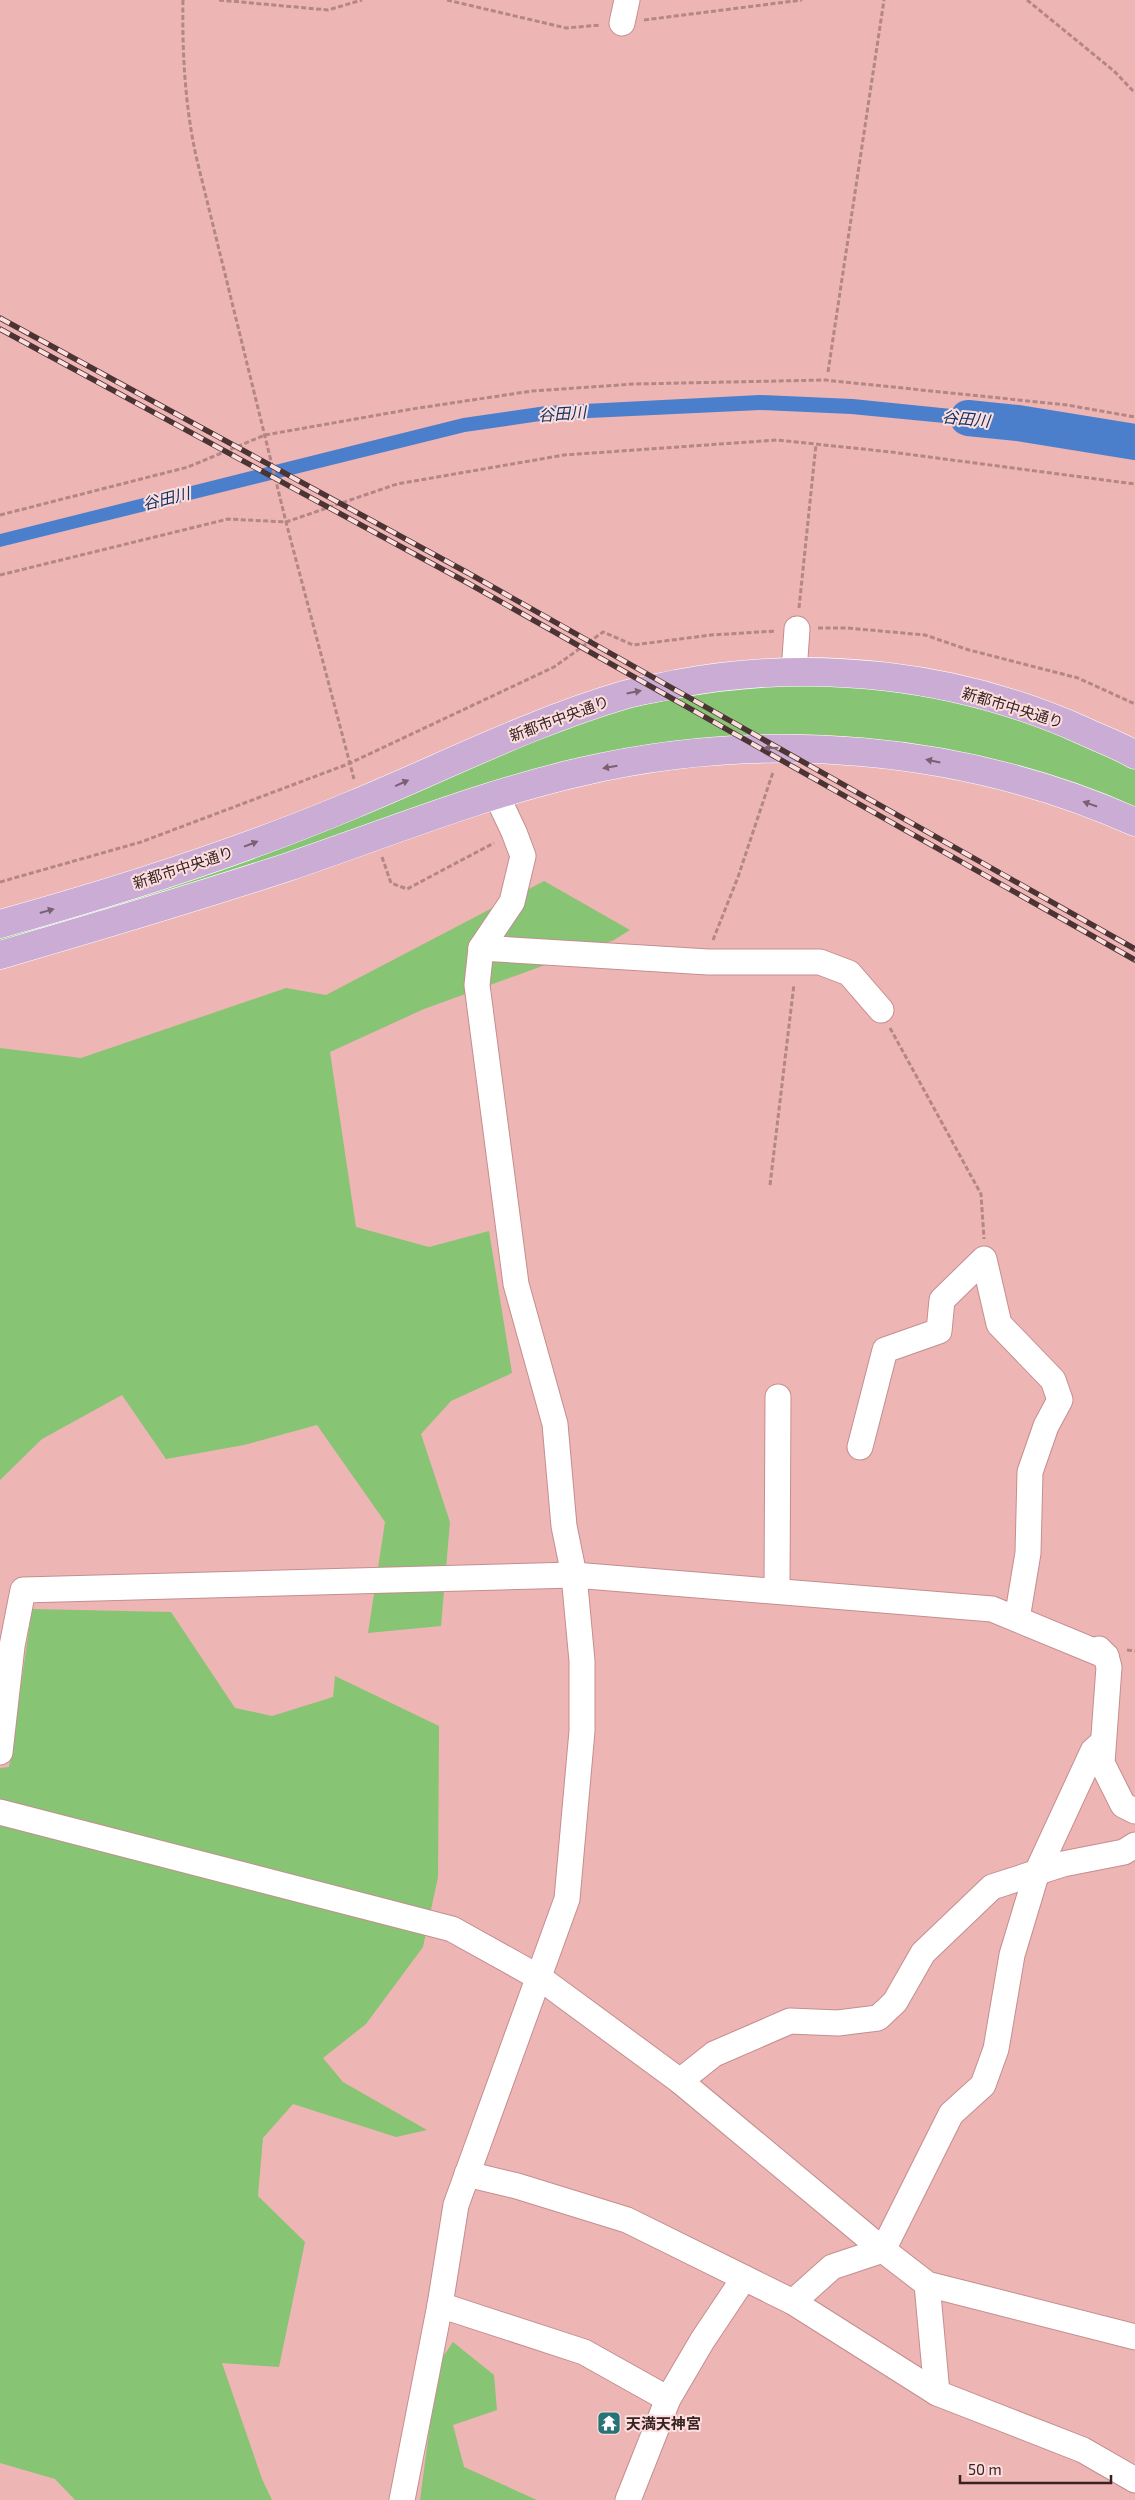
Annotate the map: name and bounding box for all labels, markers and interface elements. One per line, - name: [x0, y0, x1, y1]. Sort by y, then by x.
- water label: 谷田川: [537, 402, 589, 424]
- water label: 谷田川: [941, 406, 993, 430]
- water label: 谷田川: [140, 482, 194, 513]
- street label: 新都市中央通り: [960, 683, 1066, 731]
- one-way arrow: [627, 688, 643, 696]
- street label: 新都市中央通り: [507, 692, 611, 744]
- one-way arrow: [763, 744, 779, 752]
- one-way arrow: [926, 757, 941, 765]
- one-way arrow: [602, 763, 618, 771]
- one-way arrow: [395, 779, 409, 787]
- one-way arrow: [1082, 800, 1097, 807]
- one-way arrow: [244, 840, 258, 848]
- street label: 新都市中央通り: [130, 842, 236, 892]
- one-way arrow: [40, 907, 55, 915]
- temple icon: 天満天神宮: [596, 2410, 622, 2436]
- place label: 天満天神宮: [626, 2414, 701, 2432]
- scale bar: [960, 2452, 1111, 2484]
- text: 50 m: [968, 2460, 1002, 2478]

